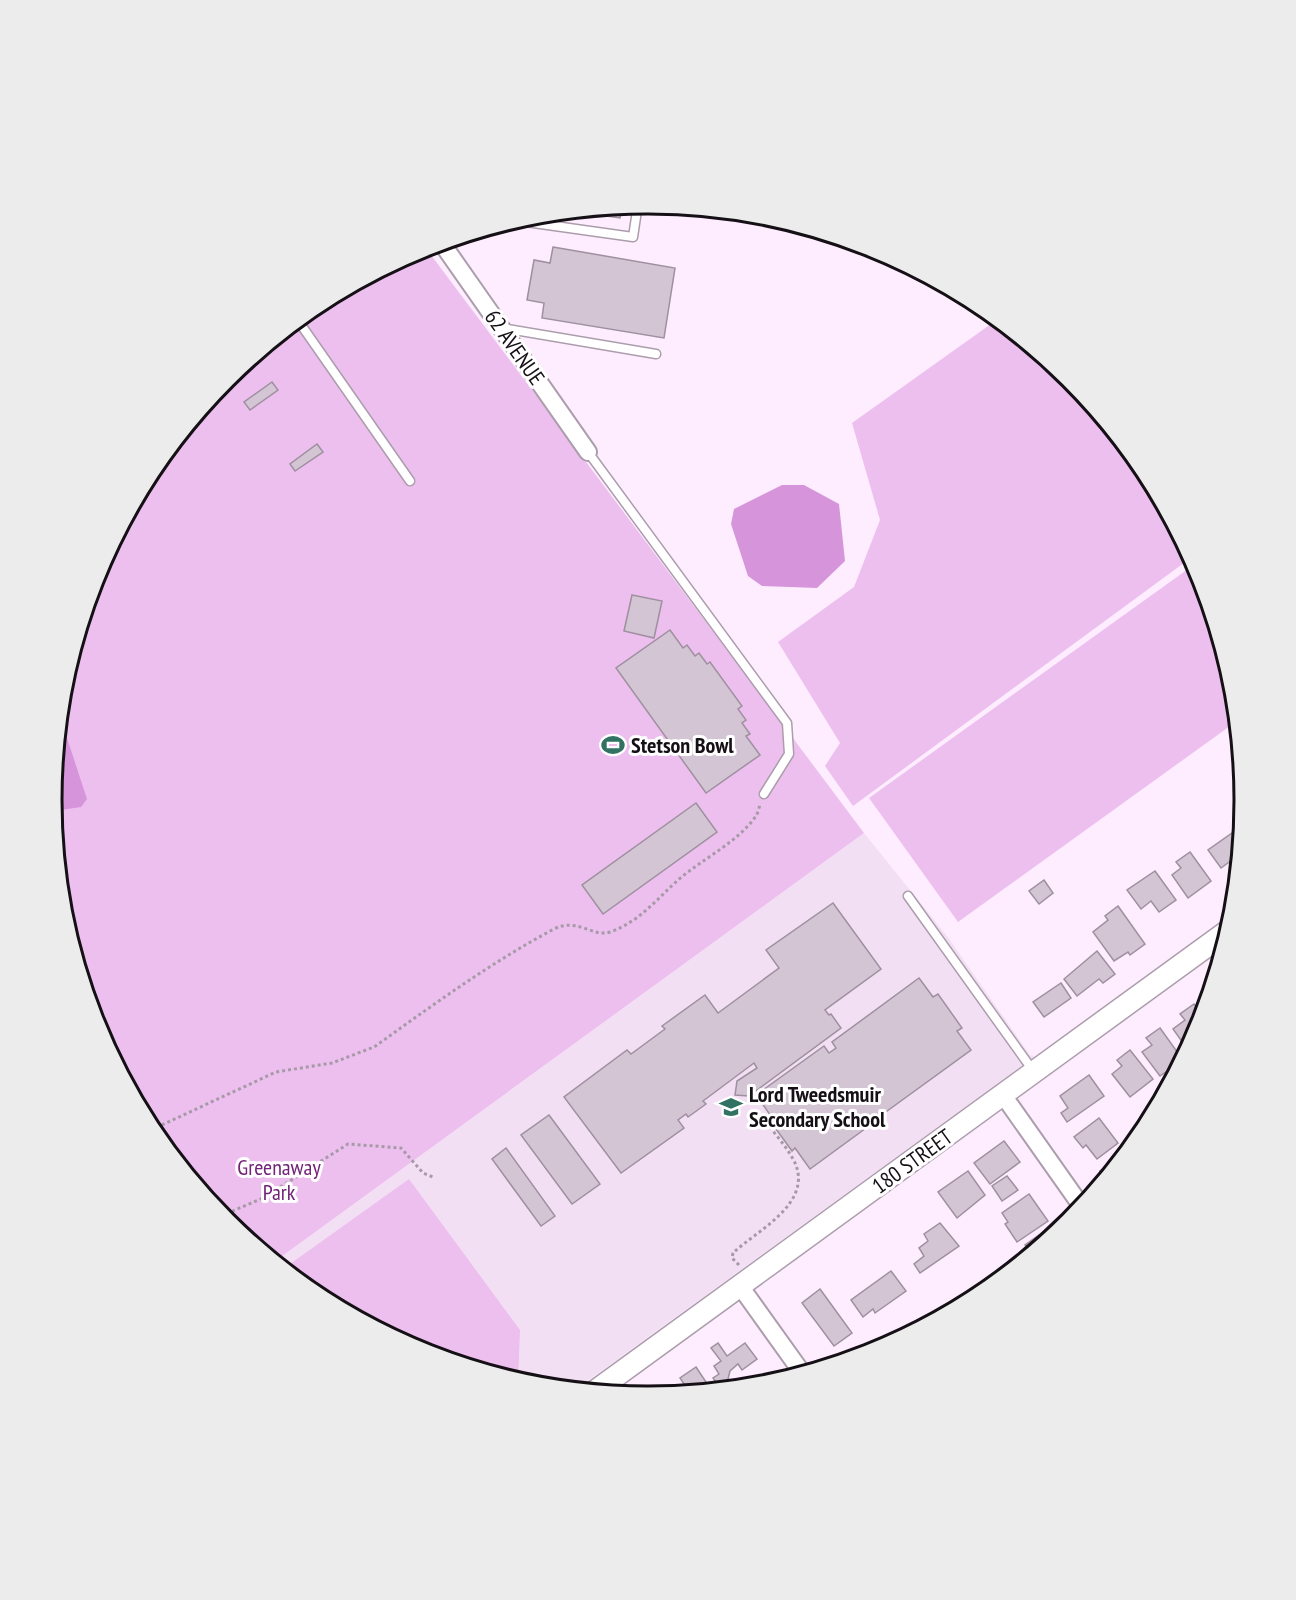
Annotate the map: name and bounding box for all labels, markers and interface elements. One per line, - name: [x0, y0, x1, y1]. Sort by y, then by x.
- street label: 62 AVENUE: [479, 304, 551, 390]
- place label: Stetson Bowl: [631, 731, 734, 759]
- sports icon: Stetson Bowl: [600, 732, 626, 758]
- place label: Lord Tweedsmuir Secondary School: [749, 1080, 886, 1133]
- school or university icon: Lord Tweedsmuir Secondary School: [718, 1094, 744, 1120]
- street label: 180 STREET: [866, 1122, 958, 1200]
- park label: Greenaway Park: [237, 1153, 321, 1206]

